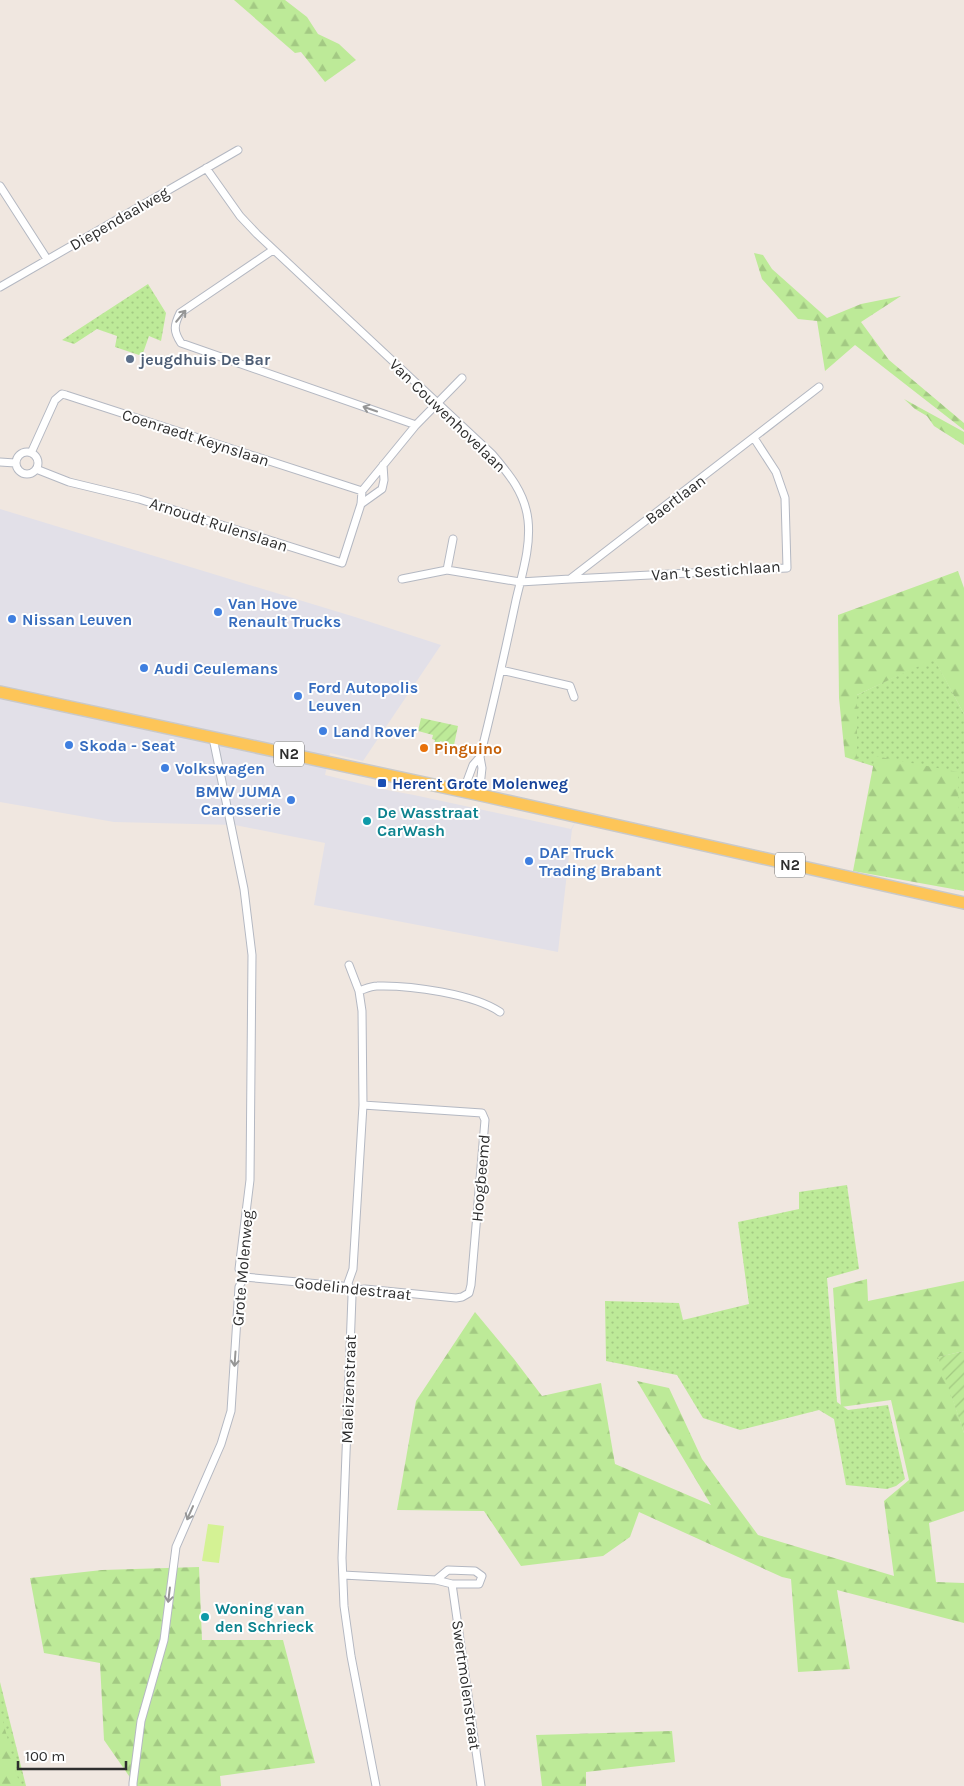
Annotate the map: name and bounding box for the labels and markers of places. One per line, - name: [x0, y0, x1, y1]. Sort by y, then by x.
- place label: jeugdhuis De Bar: [138, 350, 271, 369]
- marker: jeugdhuis De Bar: [124, 353, 136, 365]
- place label: Van Hove Renault Trucks: [228, 594, 341, 631]
- marker: Van Hove Renault Trucks: [212, 606, 224, 618]
- place label: Nissan Leuven: [22, 610, 132, 629]
- marker: Nissan Leuven: [6, 613, 18, 625]
- place label: Audi Ceulemans: [154, 659, 278, 678]
- marker: Audi Ceulemans: [138, 662, 150, 674]
- place label: Ford Autopolis Leuven: [308, 678, 418, 715]
- marker: Ford Autopolis Leuven: [292, 690, 304, 702]
- place label: Land Rover: [333, 722, 417, 741]
- marker: Land Rover: [317, 725, 329, 737]
- place label: Skoda - Seat: [79, 736, 175, 755]
- marker: Skoda - Seat: [63, 739, 75, 751]
- place label: Pinguino: [434, 739, 502, 758]
- marker: Pinguino: [418, 742, 430, 754]
- place label: Volkswagen: [175, 759, 265, 778]
- marker: Volkswagen: [159, 762, 171, 774]
- place label: Herent Grote Molenweg: [392, 774, 568, 793]
- marker: Herent Grote Molenweg: [376, 777, 388, 789]
- place label: BMW JUMA Carosserie: [195, 782, 281, 819]
- marker: BMW JUMA Carosserie: [285, 794, 297, 806]
- place label: De Wasstraat CarWash: [377, 803, 479, 840]
- marker: De Wasstraat CarWash: [361, 815, 373, 827]
- place label: DAF Truck Trading Brabant: [539, 843, 662, 880]
- marker: DAF Truck Trading Brabant: [523, 855, 535, 867]
- place label: Woning van den Schrieck: [215, 1599, 314, 1636]
- marker: Woning van den Schrieck: [199, 1611, 211, 1623]

